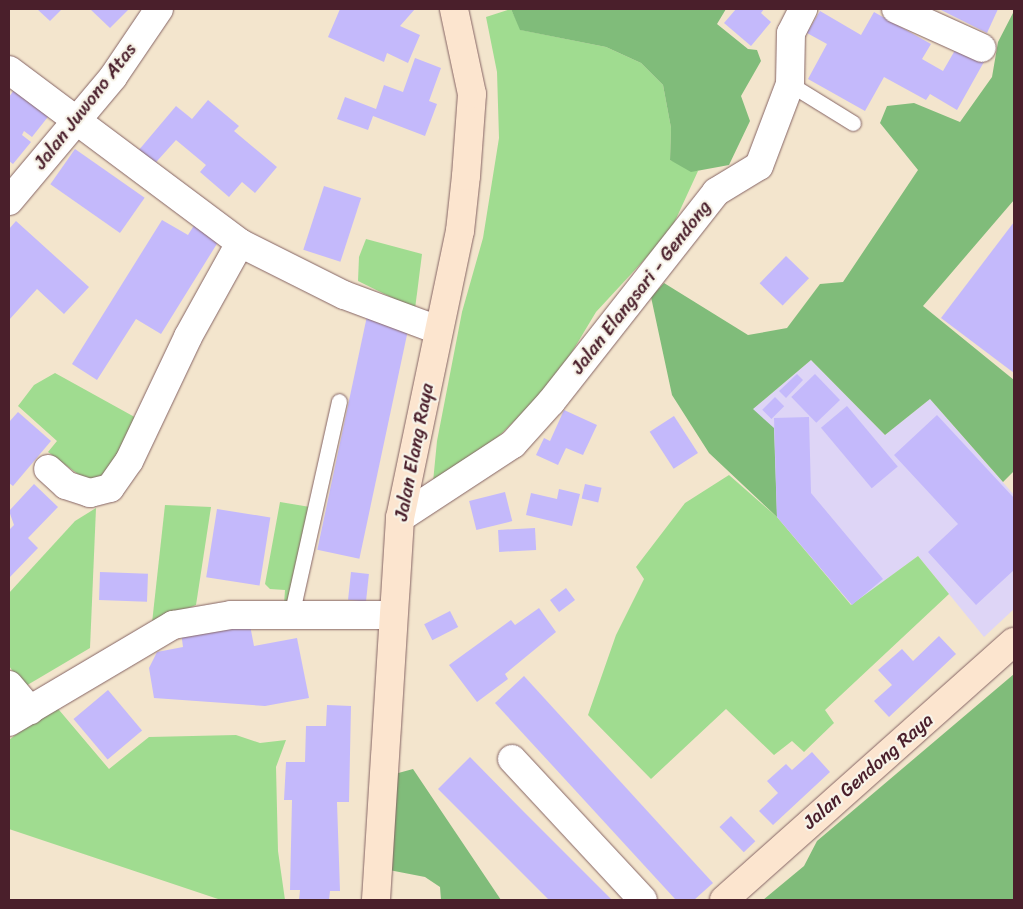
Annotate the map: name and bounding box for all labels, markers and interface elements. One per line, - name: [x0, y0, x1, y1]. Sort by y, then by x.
- street label: Jalan Juwono Atas: [29, 38, 141, 174]
- street label: Jalan Elangsari - Gendong: [566, 195, 716, 379]
- street label: Jalan Elang Raya: [390, 381, 438, 523]
- street label: Jalan Gendong Raya: [798, 708, 938, 834]

